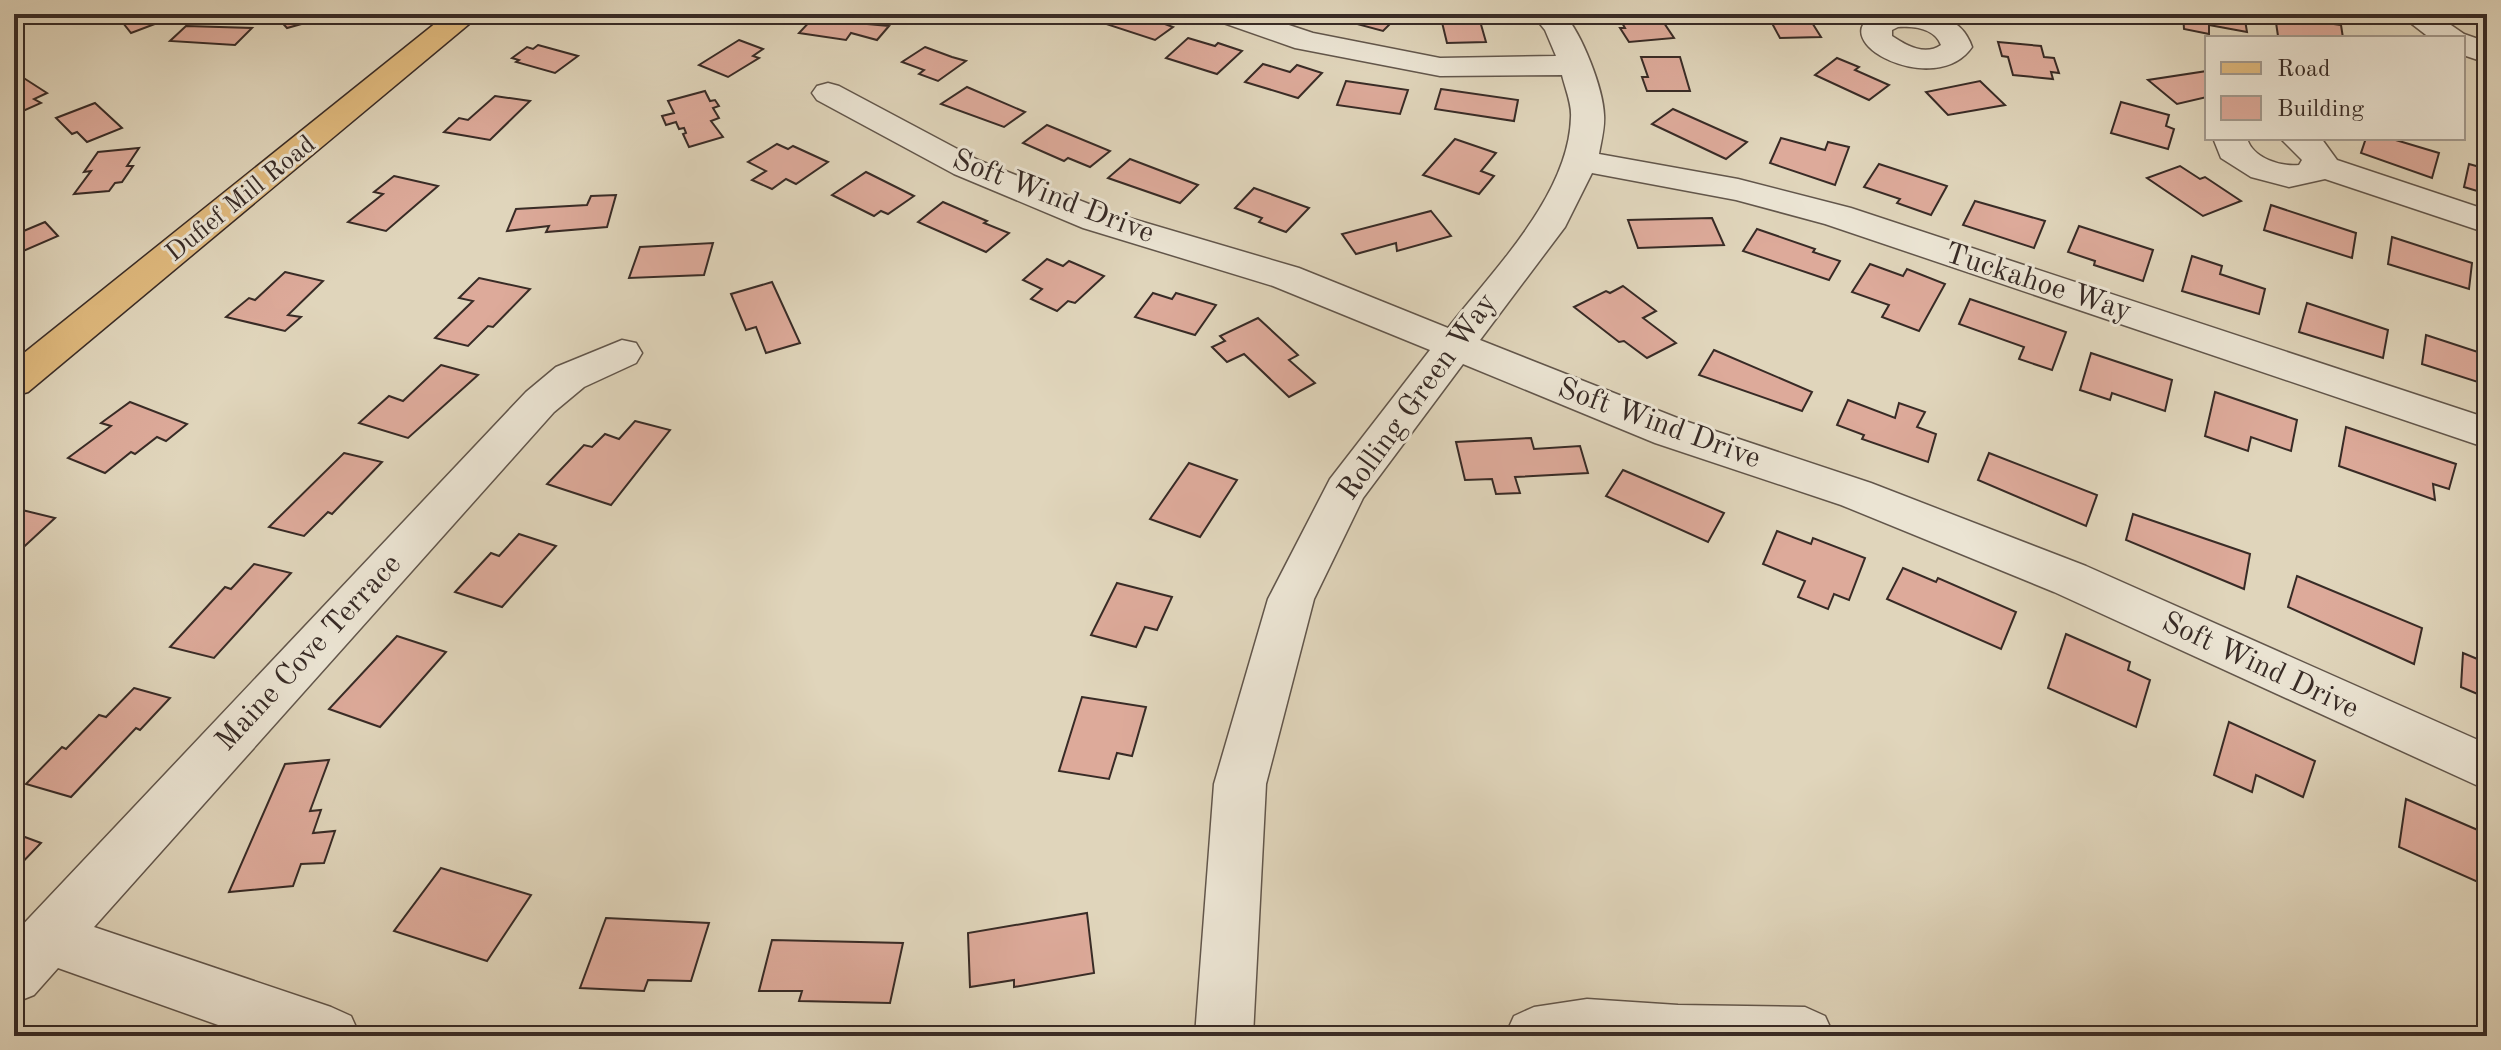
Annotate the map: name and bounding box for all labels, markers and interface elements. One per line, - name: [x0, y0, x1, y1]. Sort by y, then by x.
- legend: [2205, 36, 2465, 140]
- text: Road: [2277, 58, 2330, 82]
- text: Building: [2277, 98, 2364, 122]
- street label: Dufief Mill Road: [161, 131, 321, 267]
- street label: Soft Wind Drive: [948, 145, 1158, 249]
- street label: Tuckahoe Way: [1941, 239, 2135, 327]
- street label: Rolling Green Way: [1333, 288, 1503, 506]
- street label: Soft Wind Drive: [1554, 373, 1764, 475]
- street label: Maine Cove Terrace: [211, 549, 407, 757]
- street label: Soft Wind Drive: [2157, 607, 2363, 725]

